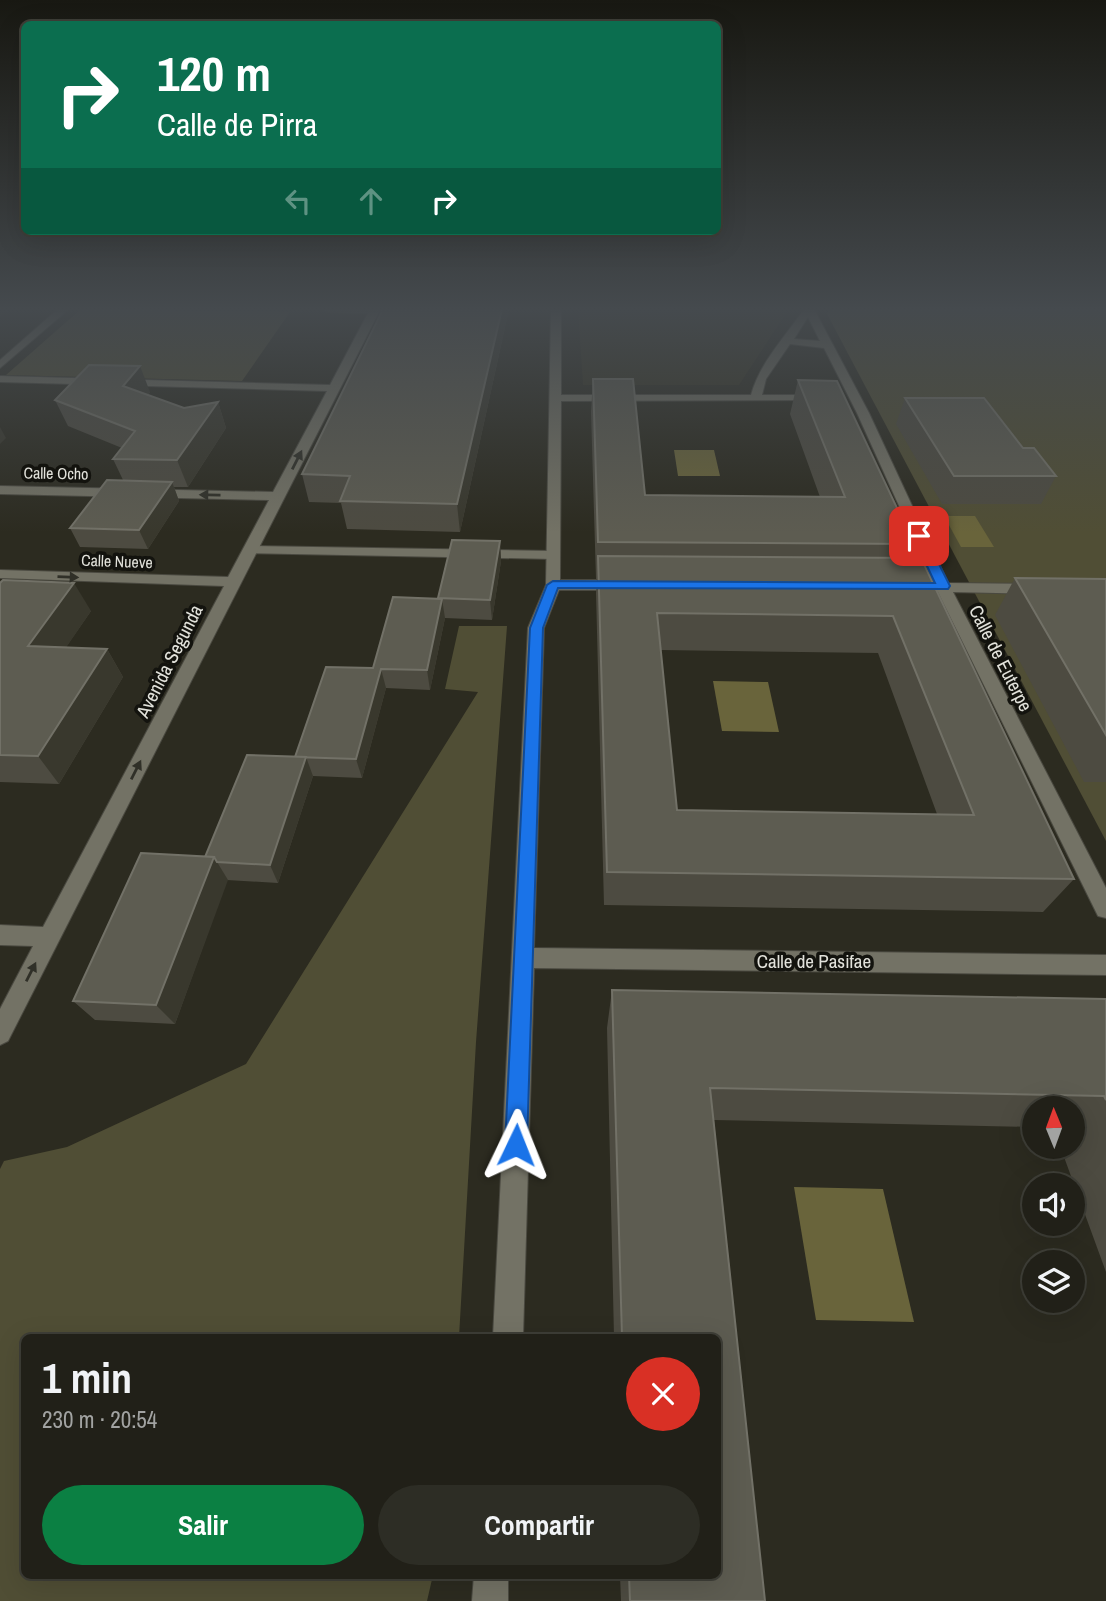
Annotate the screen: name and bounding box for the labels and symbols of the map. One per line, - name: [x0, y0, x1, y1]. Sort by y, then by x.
- one-way arrow: [292, 450, 303, 470]
- street label: Calle Ocho: [23, 461, 89, 485]
- one-way arrow: [199, 489, 221, 500]
- pin: [889, 506, 949, 566]
- street label: Calle Nueve: [81, 549, 153, 573]
- one-way arrow: [57, 571, 79, 582]
- street label: Avenida Segunda: [129, 600, 209, 723]
- street label: Calle de Euterpe: [963, 600, 1039, 716]
- one-way arrow: [130, 760, 142, 780]
- street label: Calle de Pasifae: [757, 948, 871, 974]
- one-way arrow: [26, 962, 37, 982]
- north arrow: [1022, 1096, 1085, 1158]
- position arrow: [479, 1108, 553, 1182]

